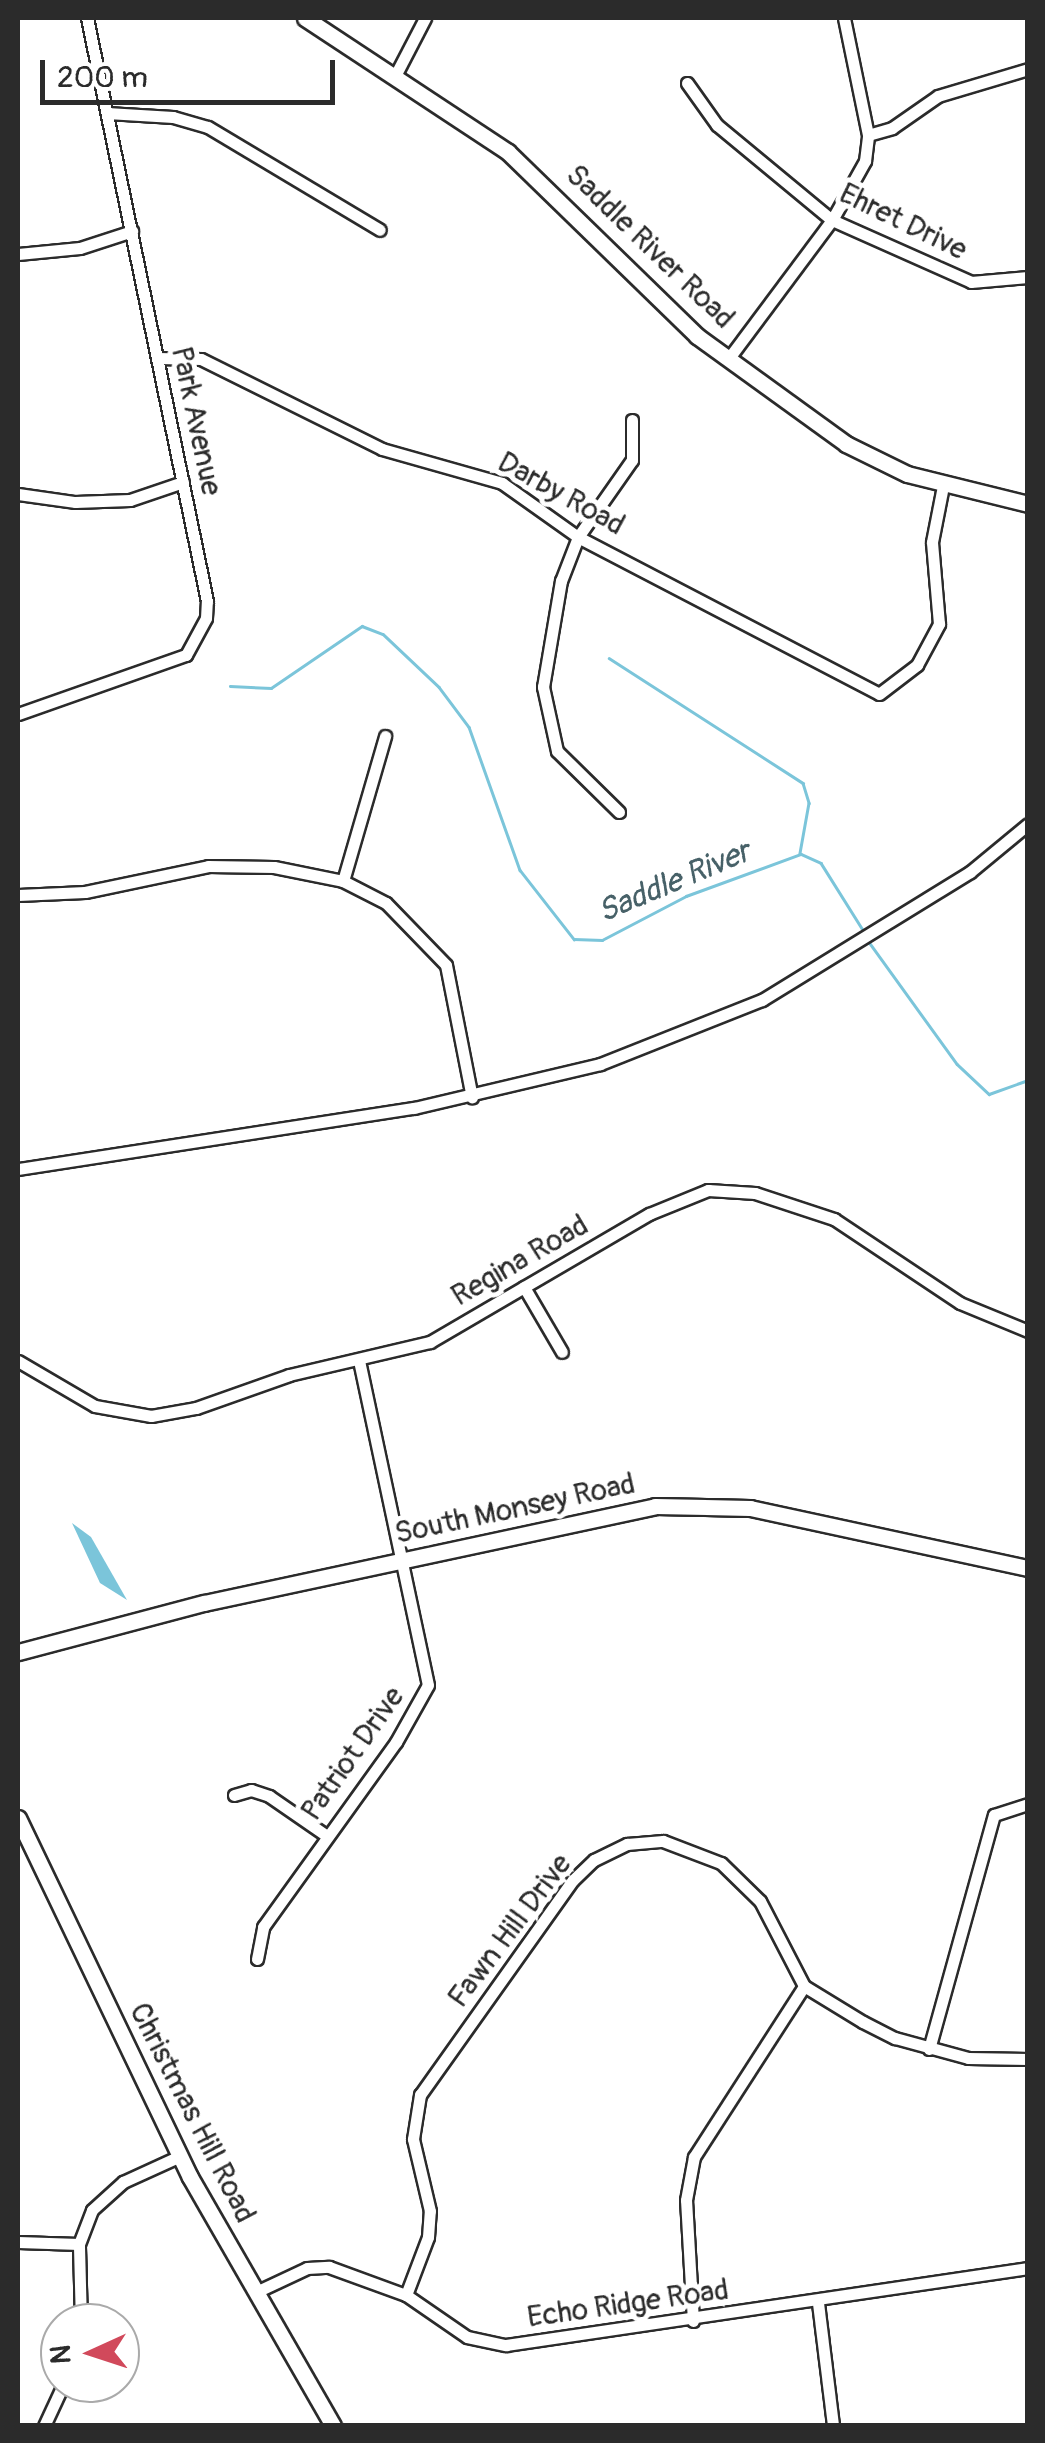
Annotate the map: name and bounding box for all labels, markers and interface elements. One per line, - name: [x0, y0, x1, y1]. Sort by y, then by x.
- scale bar: [45, 40, 340, 102]
- text: 200 m: [57, 59, 148, 96]
- street label: Saddle River Road: [558, 157, 742, 337]
- street label: Ehret Drive: [833, 176, 973, 268]
- street label: Park Avenue: [163, 343, 229, 499]
- street label: Darby Road: [491, 444, 631, 544]
- water label: Saddle River: [592, 833, 756, 931]
- street label: Regina Road: [445, 1207, 595, 1315]
- street label: South Monsey Road: [392, 1466, 638, 1552]
- street label: Patriot Drive: [294, 1680, 412, 1828]
- street label: Fawn Hill Drive: [441, 1847, 579, 2015]
- street label: Christmas Hill Road: [121, 1997, 263, 2229]
- street label: Echo Ridge Road: [525, 2272, 731, 2336]
- north arrow: [40, 2303, 140, 2403]
- text: N: [44, 2344, 80, 2365]

